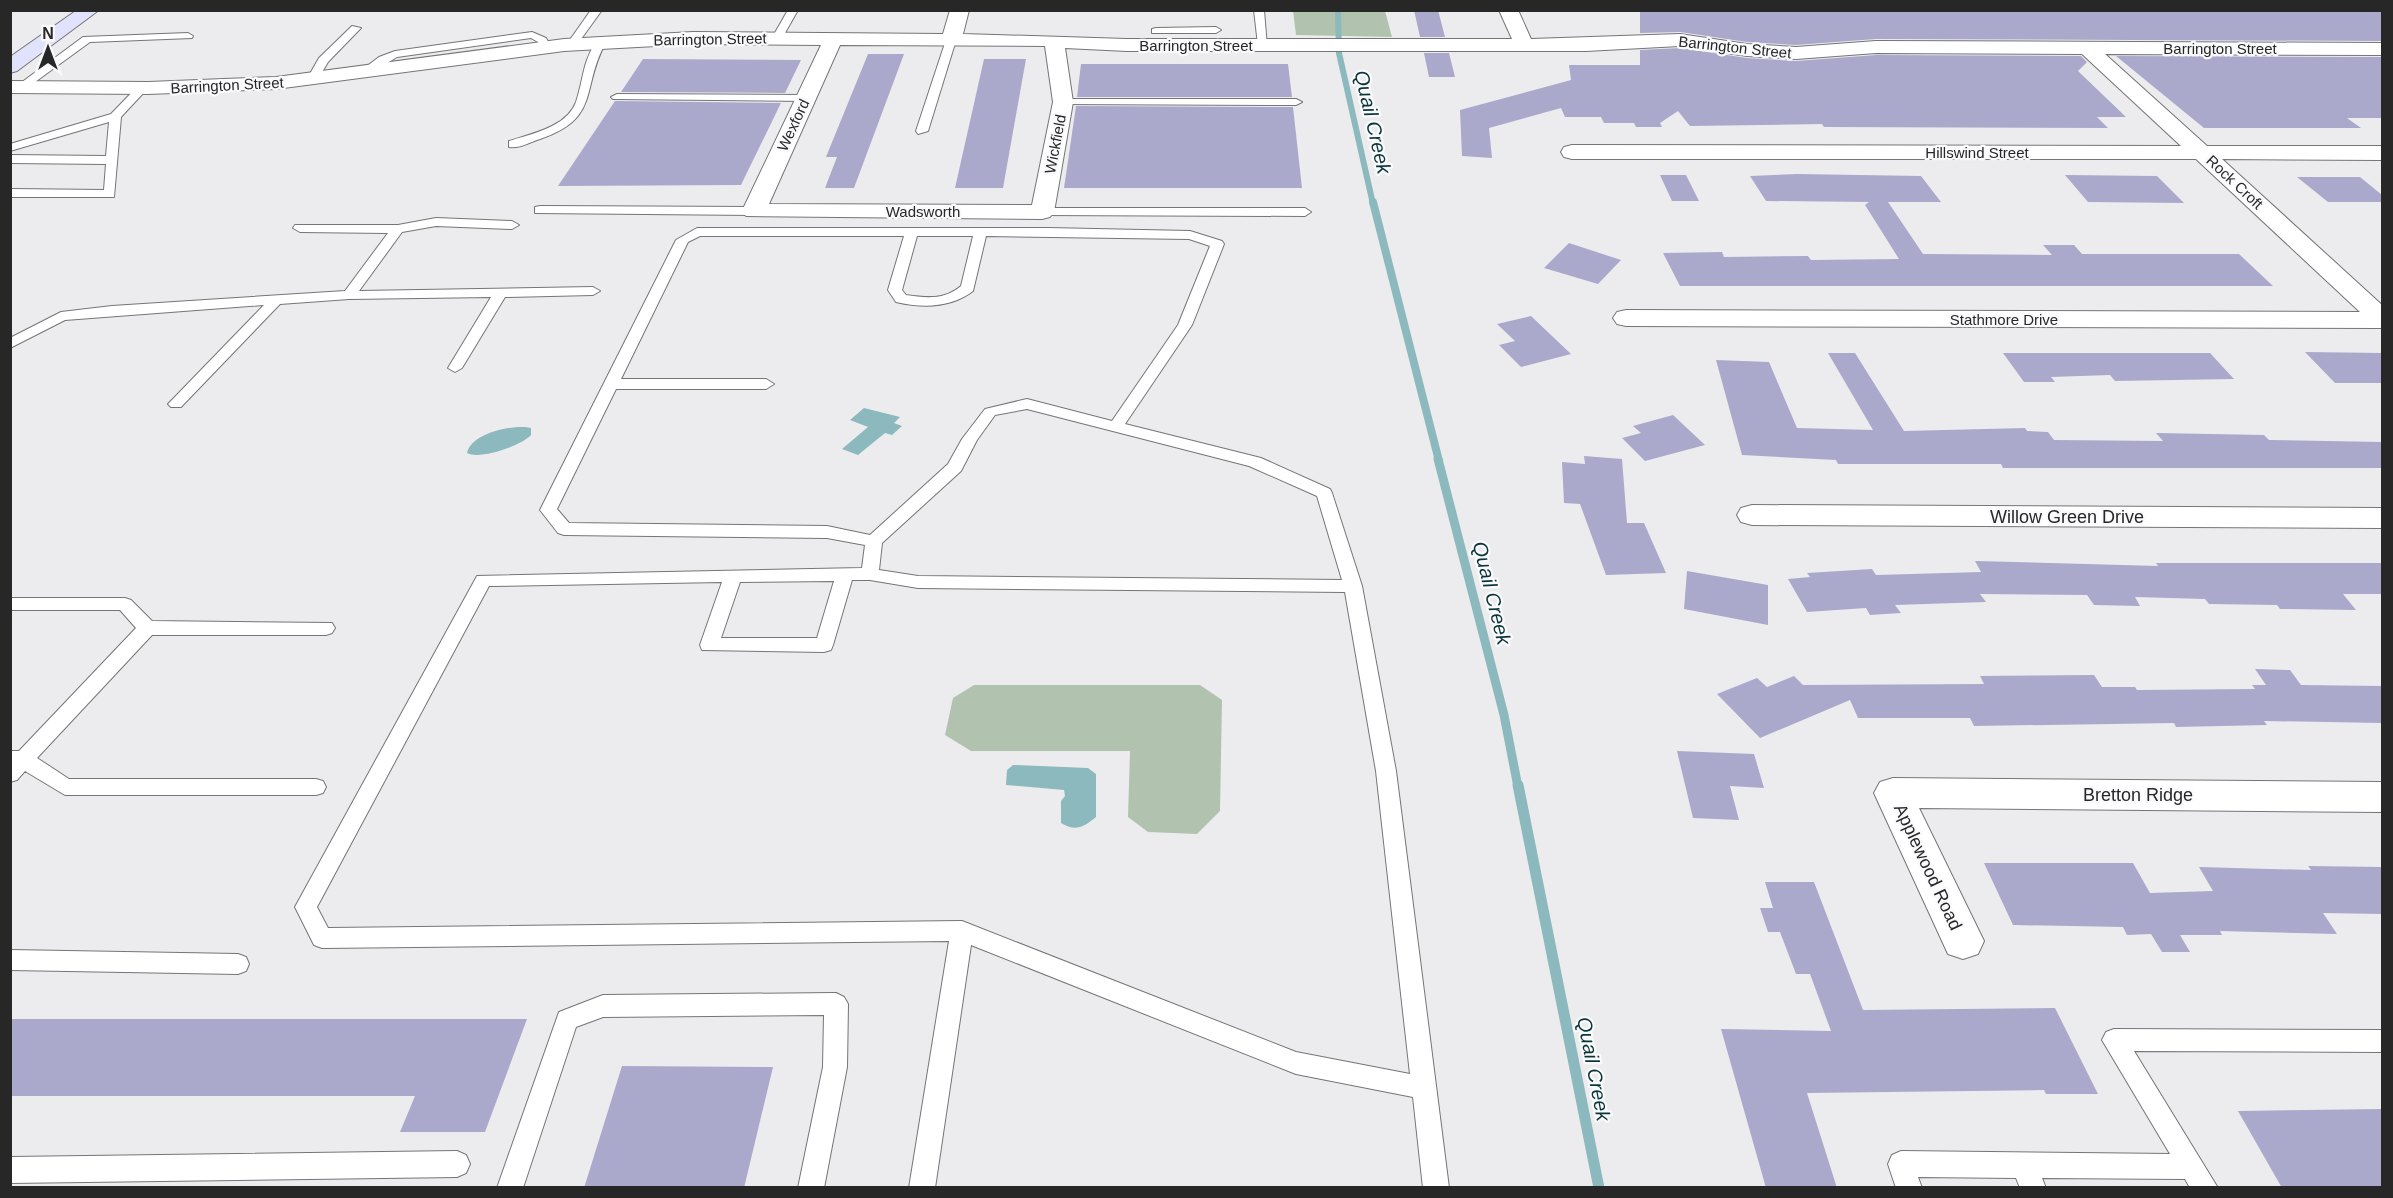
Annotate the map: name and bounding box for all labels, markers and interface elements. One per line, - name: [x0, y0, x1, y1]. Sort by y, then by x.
- north arrow: [18, 18, 78, 78]
- text: N: [42, 25, 54, 42]
- street label: Barrington Street: [653, 29, 768, 48]
- street label: Barrington Street: [1678, 33, 1793, 61]
- street label: Barrington Street: [1139, 37, 1254, 54]
- street label: Barrington Street: [2163, 40, 2278, 57]
- water label: Quail Creek: [1350, 68, 1396, 177]
- street label: Barrington Street: [170, 74, 285, 96]
- street label: Wexford: [774, 96, 812, 154]
- street label: Wickfield: [1041, 113, 1069, 175]
- street label: Hillswind Street: [1925, 144, 2030, 161]
- street label: Rock Croft: [2203, 152, 2267, 213]
- street label: Wadsworth: [886, 203, 960, 220]
- street label: Stathmore Drive: [1950, 311, 2058, 328]
- street label: Willow Green Drive: [1990, 507, 2144, 527]
- water label: Quail Creek: [1469, 539, 1516, 648]
- street label: Bretton Ridge: [2083, 785, 2193, 805]
- street label: Applewood Road: [1890, 801, 1966, 933]
- water label: Quail Creek: [1573, 1015, 1615, 1124]

